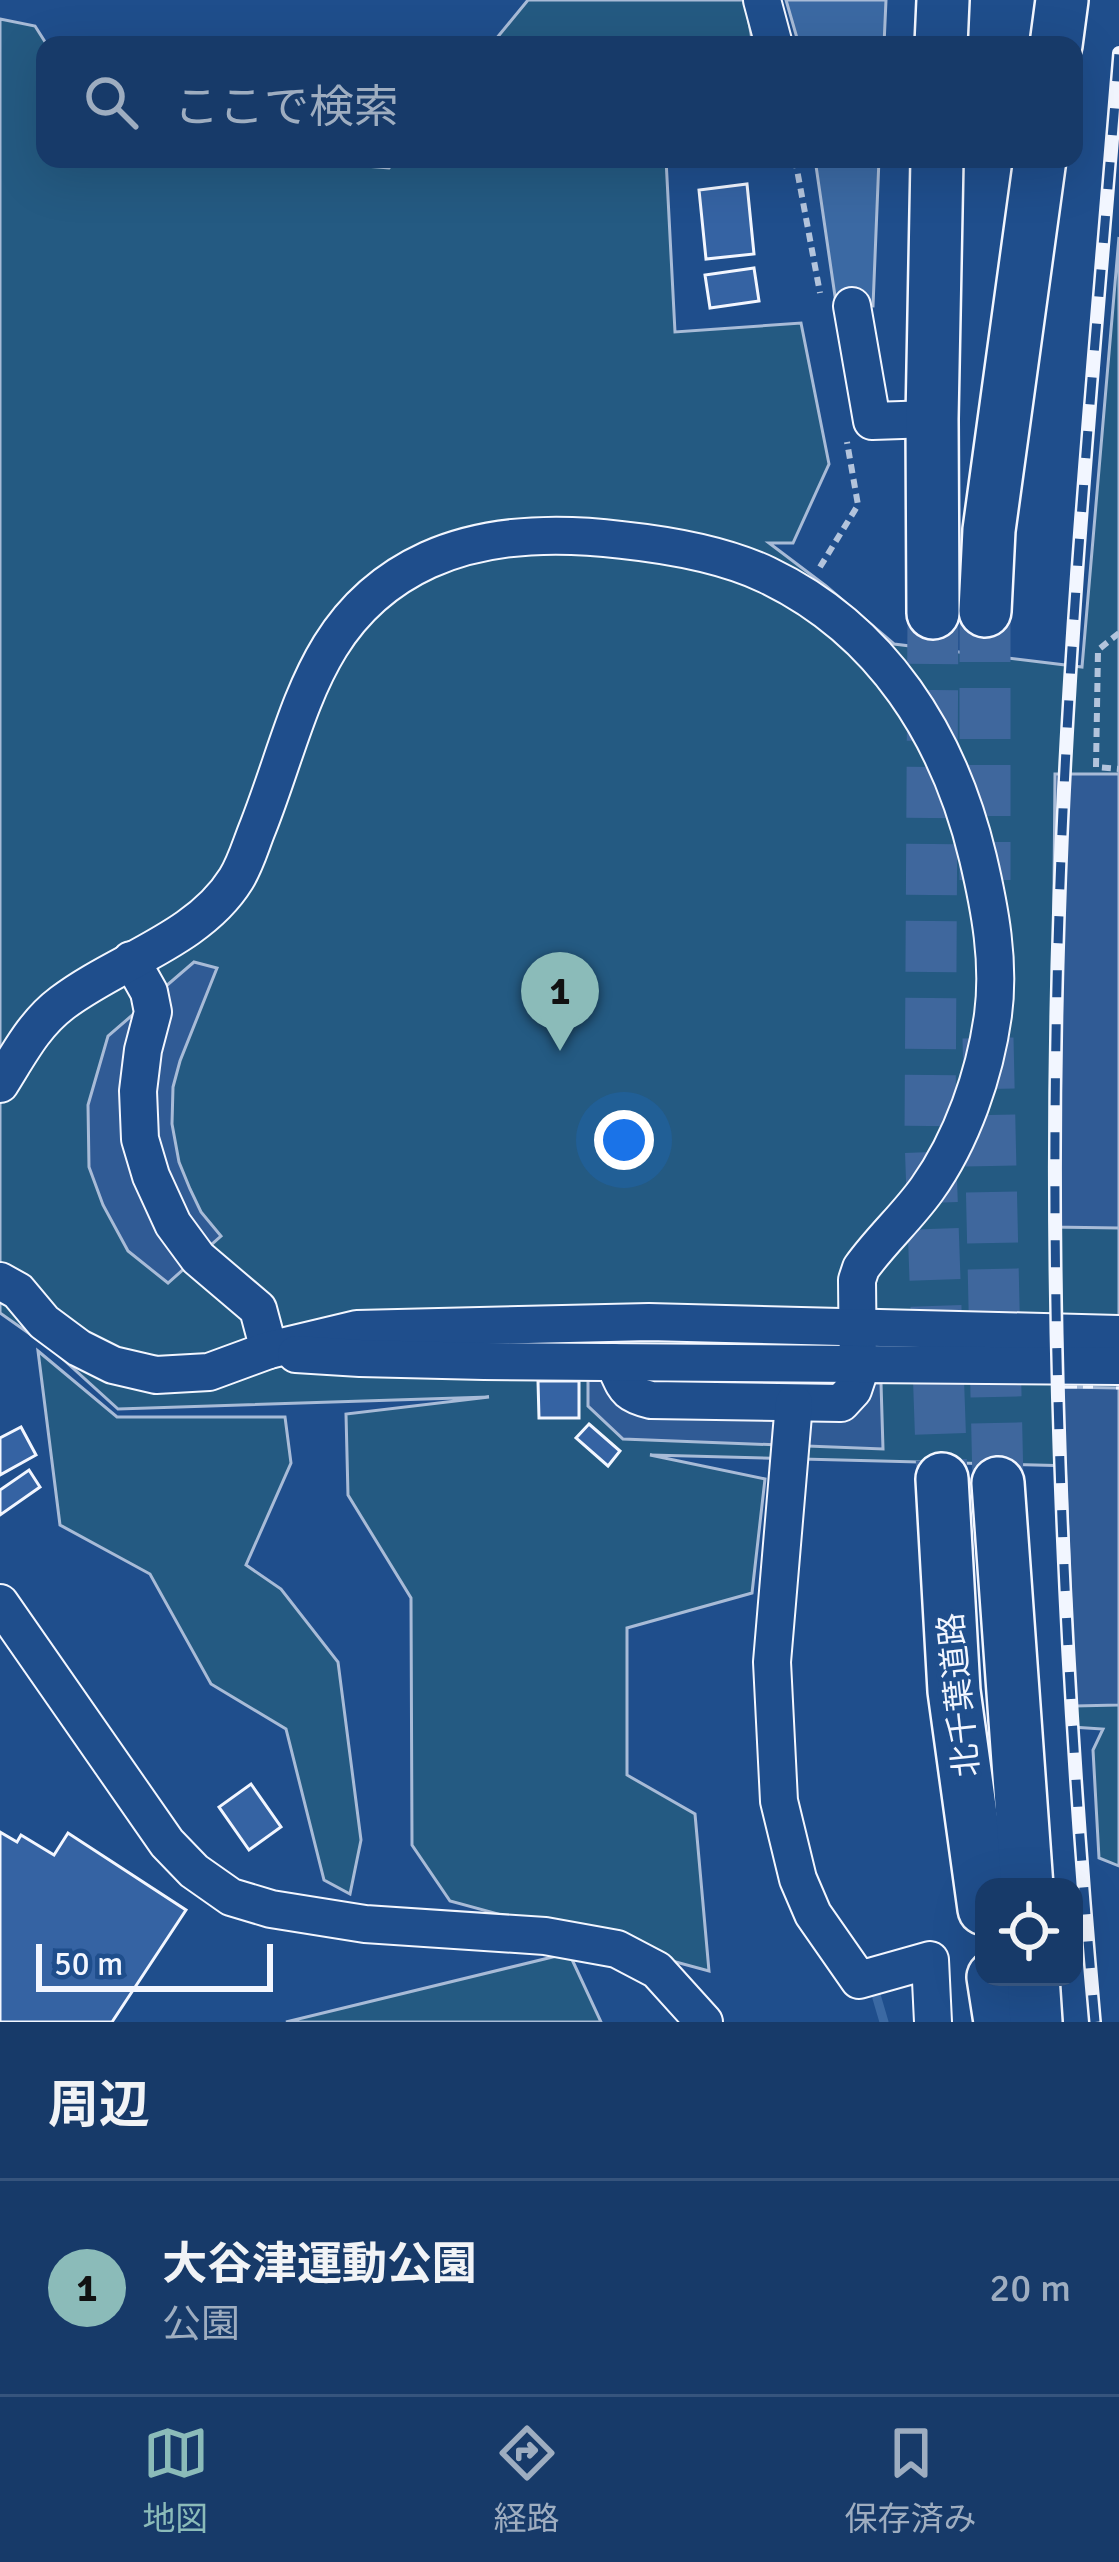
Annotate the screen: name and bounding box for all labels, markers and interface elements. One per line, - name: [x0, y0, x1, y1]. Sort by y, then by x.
- search box: [36, 36, 1083, 168]
- icon: search: [78, 69, 144, 135]
- text: ここで検索: [174, 80, 399, 135]
- pin: 1: [521, 952, 599, 1051]
- your location: [594, 1110, 654, 1170]
- street label: 北千葉道路: [930, 1611, 989, 1779]
- map controls: [975, 1878, 1083, 1986]
- button: locate: [975, 1878, 1083, 1986]
- scale bar: [36, 1938, 273, 1991]
- text: 50 m: [54, 1944, 123, 1985]
- text: 周辺: [48, 2074, 150, 2137]
- text: 大谷津運動公園: [162, 2237, 477, 2292]
- text: 1: [76, 2264, 98, 2312]
- text: 20 m: [989, 2264, 1071, 2312]
- text: 公園: [162, 2300, 240, 2348]
- tab: 地図: [143, 2420, 209, 2540]
- tab: 経路: [494, 2420, 560, 2540]
- tab: 保存済み: [845, 2420, 977, 2540]

